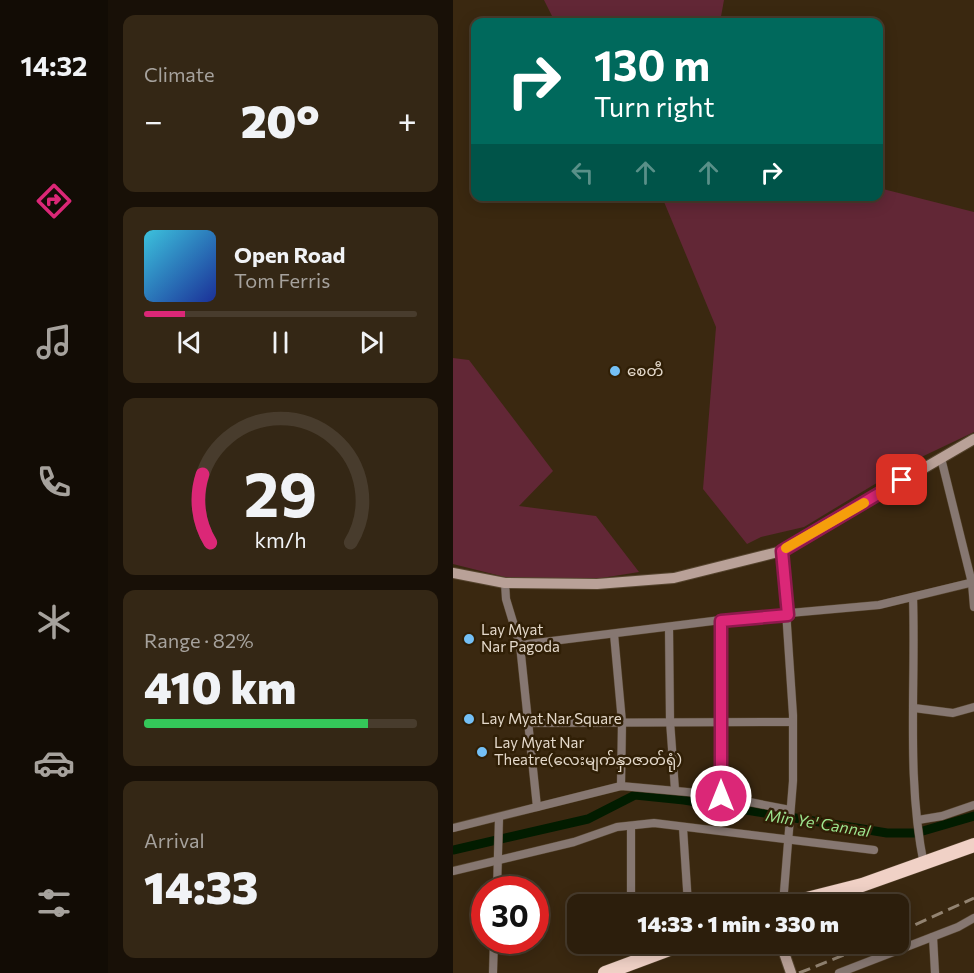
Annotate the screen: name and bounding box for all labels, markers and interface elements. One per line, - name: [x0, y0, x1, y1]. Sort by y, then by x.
- text: 130 m: [594, 38, 710, 90]
- icon: right: [495, 42, 573, 120]
- text: 14:32: [21, 49, 87, 82]
- text: Climate: [144, 62, 214, 86]
- text: Turn right: [594, 90, 714, 123]
- text: 20°: [241, 92, 320, 147]
- text: −: [144, 99, 163, 140]
- text: +: [398, 99, 417, 140]
- icon: left: [566, 156, 599, 189]
- icon: ahead: [629, 156, 662, 189]
- icon: ahead: [692, 156, 725, 189]
- icon: right: [755, 156, 788, 189]
- icon: directions: [33, 180, 75, 222]
- text: Open Road: [234, 241, 345, 268]
- text: Tom Ferris: [234, 268, 330, 292]
- icon: music: [33, 321, 75, 363]
- icon: previous: [173, 326, 206, 359]
- icon: pause: [264, 326, 297, 359]
- icon: next: [355, 326, 388, 359]
- place label: စေတီ: [627, 361, 663, 379]
- marker: စေတီ: [608, 364, 622, 378]
- pin: [876, 454, 927, 505]
- text: 29: [244, 455, 317, 531]
- icon: phone: [33, 461, 75, 503]
- icon: arrive: [885, 463, 918, 496]
- text: km/h: [254, 527, 307, 553]
- icon: climate: [33, 601, 75, 643]
- place label: Lay Myat Nar Pagoda: [481, 620, 560, 655]
- text: Range · 82%: [144, 628, 254, 652]
- marker: Lay Myat Nar Pagoda: [462, 632, 476, 646]
- text: 410 km: [144, 658, 296, 713]
- place label: Lay Myat Nar Square: [481, 709, 622, 727]
- marker: Lay Myat Nar Square: [462, 712, 476, 726]
- place label: Lay Myat Nar Theatre(လေးမျက်နှာဇာတ်ရုံ): [494, 733, 682, 772]
- icon: car: [33, 742, 75, 784]
- marker: Lay Myat Nar Theatre(လေးမျက်နှာဇာတ်ရုံ): [475, 745, 489, 759]
- position arrow: [689, 764, 753, 828]
- water label: Min Ye' Cannal: [764, 805, 873, 840]
- text: Arrival: [144, 828, 205, 852]
- text: 14:33: [144, 858, 258, 913]
- speed limit sign: 30: [471, 876, 549, 954]
- icon: filters: [33, 882, 75, 924]
- text: 14:33 · 1 min · 330 m: [637, 910, 839, 937]

